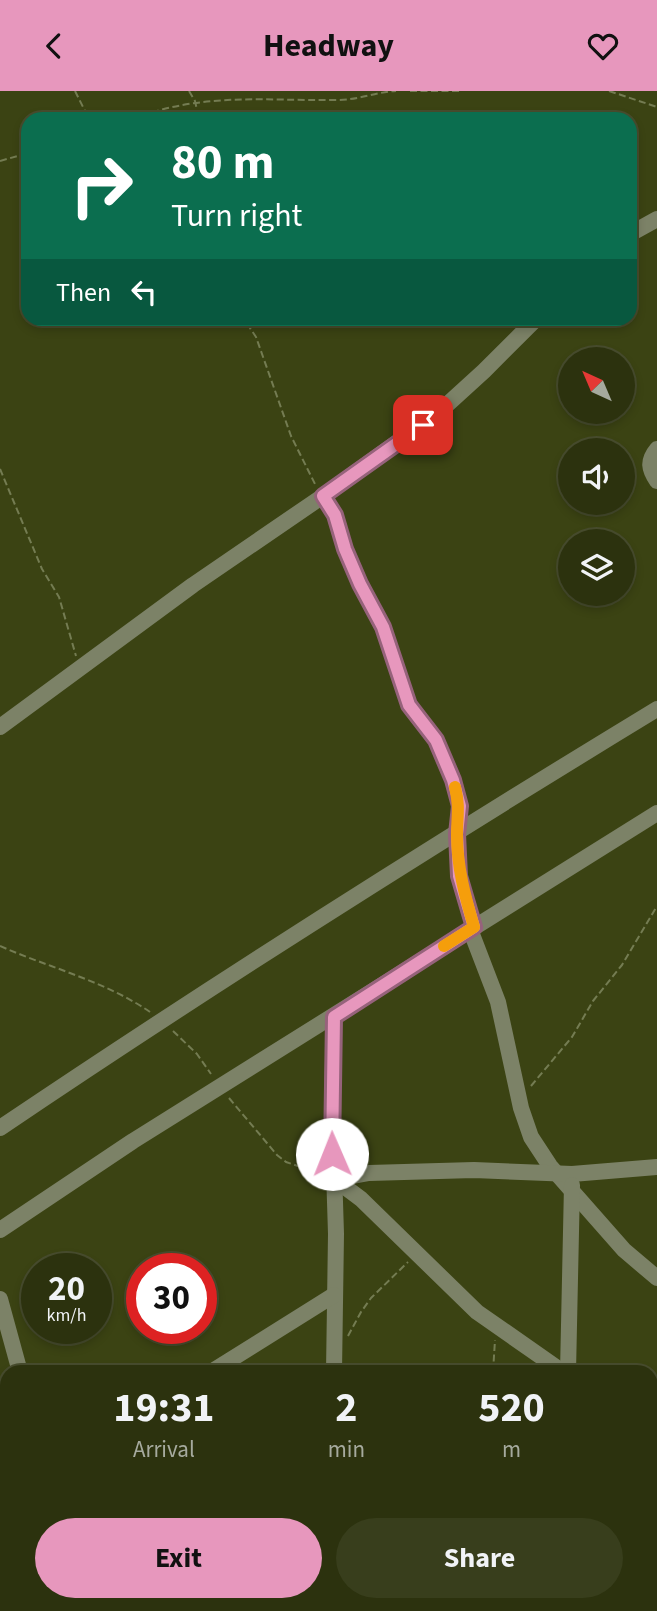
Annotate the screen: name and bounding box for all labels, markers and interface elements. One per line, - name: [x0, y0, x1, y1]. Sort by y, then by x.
- text: Headway: [263, 23, 394, 69]
- icon: back: [35, 27, 73, 65]
- icon: heart: [584, 27, 622, 65]
- text: 80 m: [171, 128, 275, 198]
- icon: right: [56, 140, 147, 231]
- text: Turn right: [171, 193, 302, 239]
- icon: left: [125, 273, 163, 311]
- text: Then: [56, 274, 111, 311]
- north arrow: [558, 347, 635, 423]
- map controls: [558, 347, 635, 606]
- pin: [393, 395, 453, 455]
- icon: arrive: [404, 406, 442, 444]
- button: sound: [558, 438, 635, 515]
- button: layers: [558, 529, 635, 606]
- position arrow: [295, 1117, 369, 1191]
- speed limit sign: 30: [126, 1253, 217, 1344]
- text: 20: [48, 1264, 85, 1314]
- text: km/h: [47, 1303, 86, 1328]
- text: 19:31: [113, 1378, 215, 1438]
- text: 2: [335, 1378, 357, 1438]
- text: 520: [478, 1378, 545, 1438]
- text: Arrival: [133, 1433, 195, 1466]
- text: min: [328, 1433, 365, 1466]
- text: m: [502, 1433, 521, 1466]
- button: Exit: [35, 1518, 322, 1598]
- button: Share: [336, 1518, 623, 1598]

